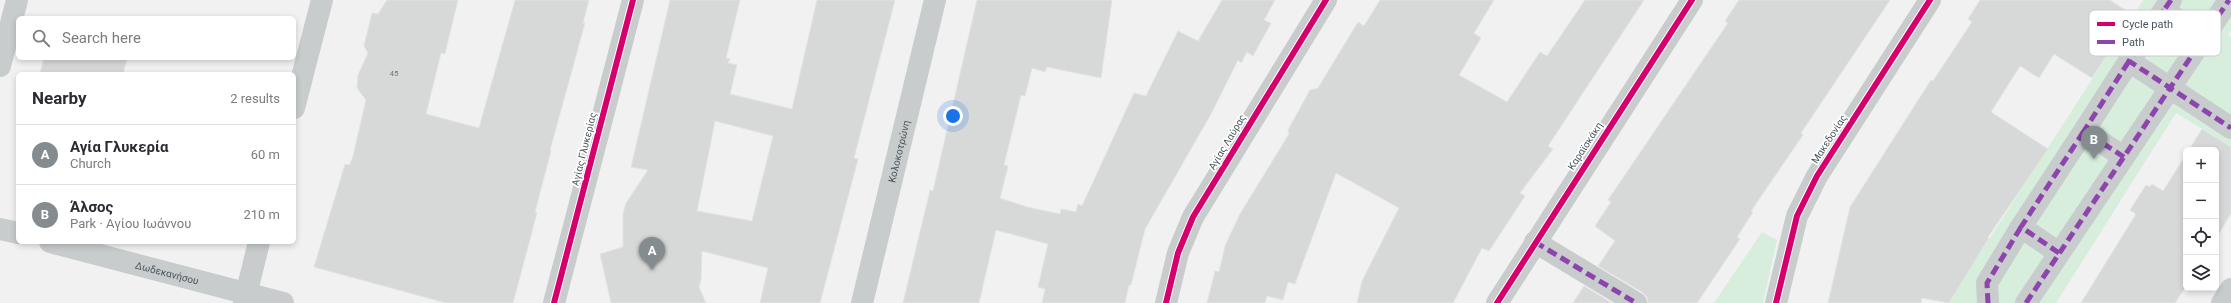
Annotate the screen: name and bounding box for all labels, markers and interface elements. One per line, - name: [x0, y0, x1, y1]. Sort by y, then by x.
- legend: [2089, 10, 2221, 56]
- search box: [16, 16, 296, 60]
- text: Cycle path: [2122, 18, 2173, 31]
- icon: search: [30, 27, 52, 49]
- text: Search here: [62, 29, 141, 47]
- text: Path: [2122, 36, 2145, 49]
- house number: 45: [390, 69, 399, 78]
- text: Nearby: [32, 88, 87, 108]
- text: 2 results: [230, 91, 280, 106]
- your location: [943, 106, 963, 126]
- street label: Αγίας Γλυκερίας: [570, 111, 599, 187]
- street label: Αγίας Λαύρας: [1206, 112, 1249, 172]
- street label: Μακεδονίας: [1809, 113, 1850, 166]
- street label: Κολοκοτρώνη: [886, 119, 911, 184]
- street label: Καραϊσκάκη: [1566, 120, 1604, 172]
- pin: B: [2081, 126, 2107, 159]
- text: Αγία Γλυκερία: [70, 138, 169, 156]
- text: A: [41, 147, 49, 162]
- text: 60 m: [251, 147, 280, 162]
- map controls: [2183, 147, 2219, 291]
- button: +: [2183, 147, 2219, 183]
- text: Church: [70, 156, 111, 171]
- button: −: [2183, 183, 2219, 219]
- text: Άλσος: [70, 198, 113, 216]
- text: B: [41, 207, 49, 222]
- text: 210 m: [243, 207, 280, 222]
- text: Park · Αγίου Ιωάννου: [70, 216, 191, 231]
- button: locate: [2183, 219, 2219, 255]
- pin: A: [639, 237, 665, 270]
- button: layers: [2183, 255, 2219, 291]
- street label: Δωδεκανήσου: [134, 259, 200, 286]

